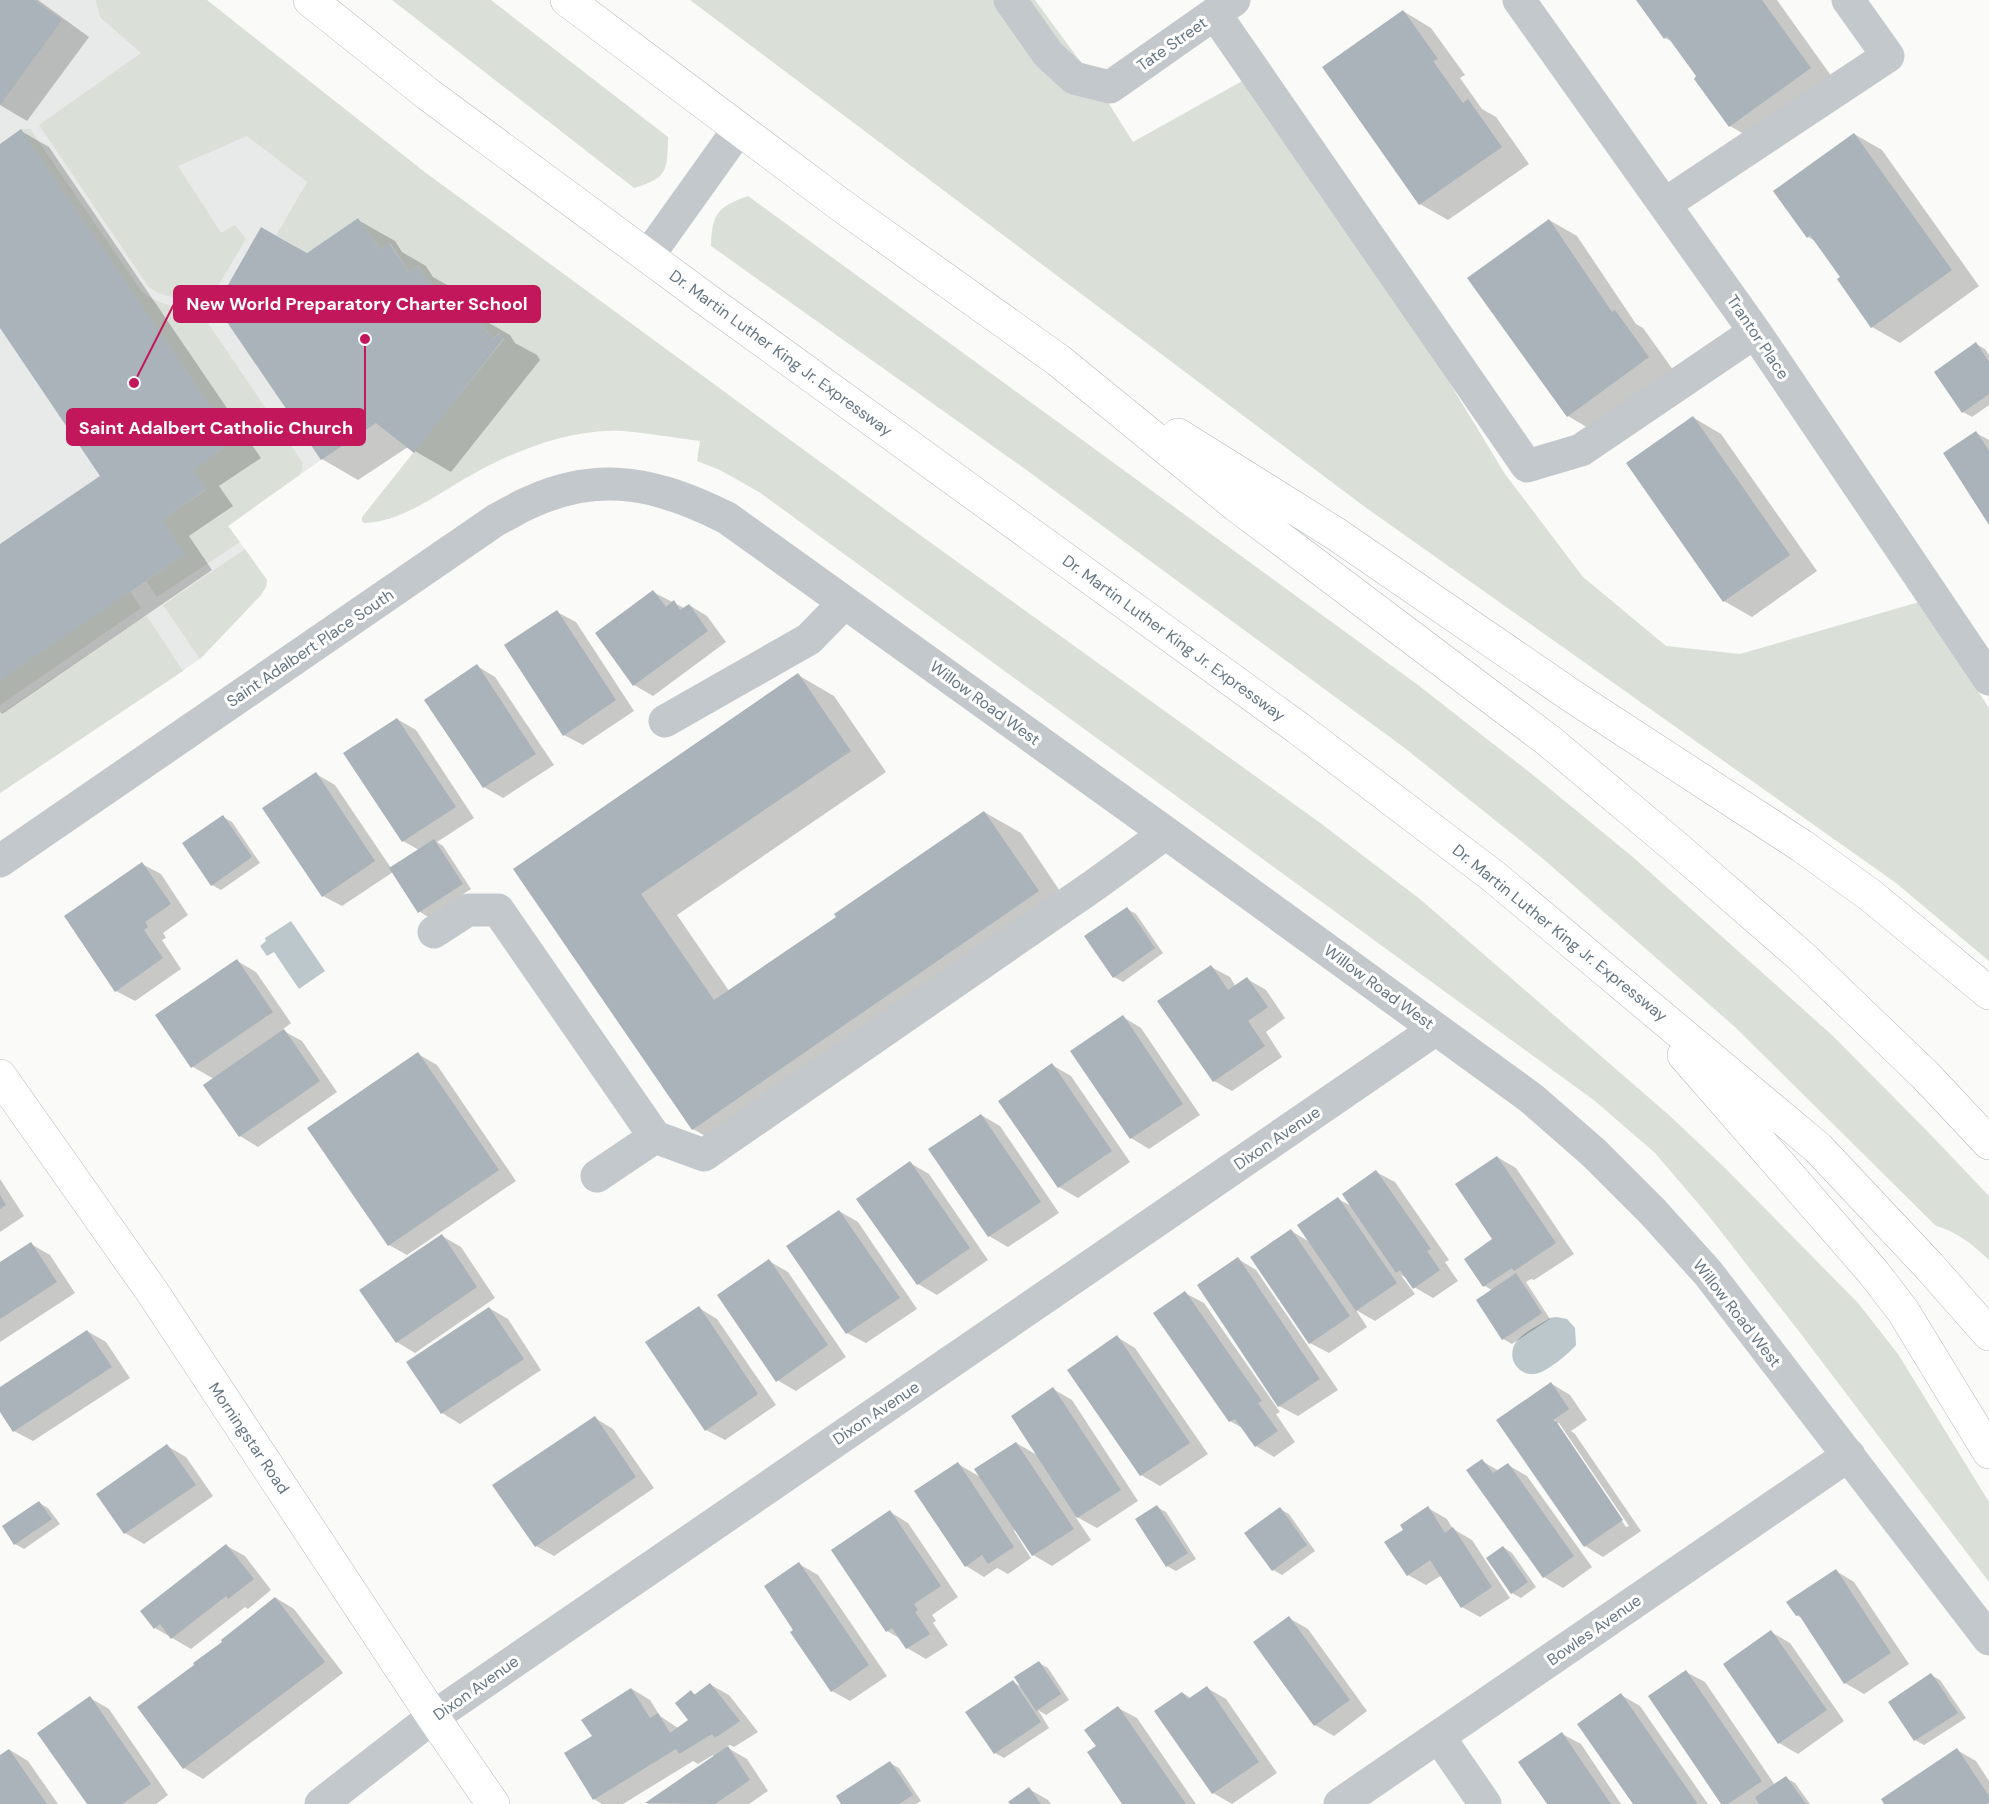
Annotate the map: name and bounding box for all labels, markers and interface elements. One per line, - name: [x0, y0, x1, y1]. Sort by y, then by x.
- street label: Tate Street: [1133, 12, 1211, 76]
- street label: Dr. Martin Luther King Jr. Expressway: [665, 265, 897, 441]
- callout: New World Preparatory Charter School: [174, 286, 540, 322]
- street label: Trantor Place: [1722, 291, 1794, 383]
- text: New World Preparatory Charter School: [186, 292, 528, 316]
- callout: Saint Adalbert Catholic Church: [67, 409, 365, 445]
- text: Saint Adalbert Catholic Church: [79, 416, 353, 440]
- street label: Dr. Martin Luther King Jr. Expressway: [1058, 550, 1290, 726]
- street label: Saint Adalbert Place South: [222, 584, 398, 712]
- street label: Willow Road West: [926, 656, 1044, 750]
- street label: Dr. Martin Luther King Jr. Expressway: [1448, 840, 1672, 1026]
- street label: Willow Road West: [1320, 940, 1438, 1034]
- street label: Dixon Avenue: [1230, 1101, 1324, 1175]
- street label: Willow Road West: [1688, 1255, 1786, 1371]
- street label: Dixon Avenue: [829, 1376, 923, 1450]
- street label: Morningstar Road: [204, 1378, 294, 1498]
- street label: Bowles Avenue: [1543, 1590, 1645, 1670]
- street label: Dixon Avenue: [429, 1651, 523, 1725]

